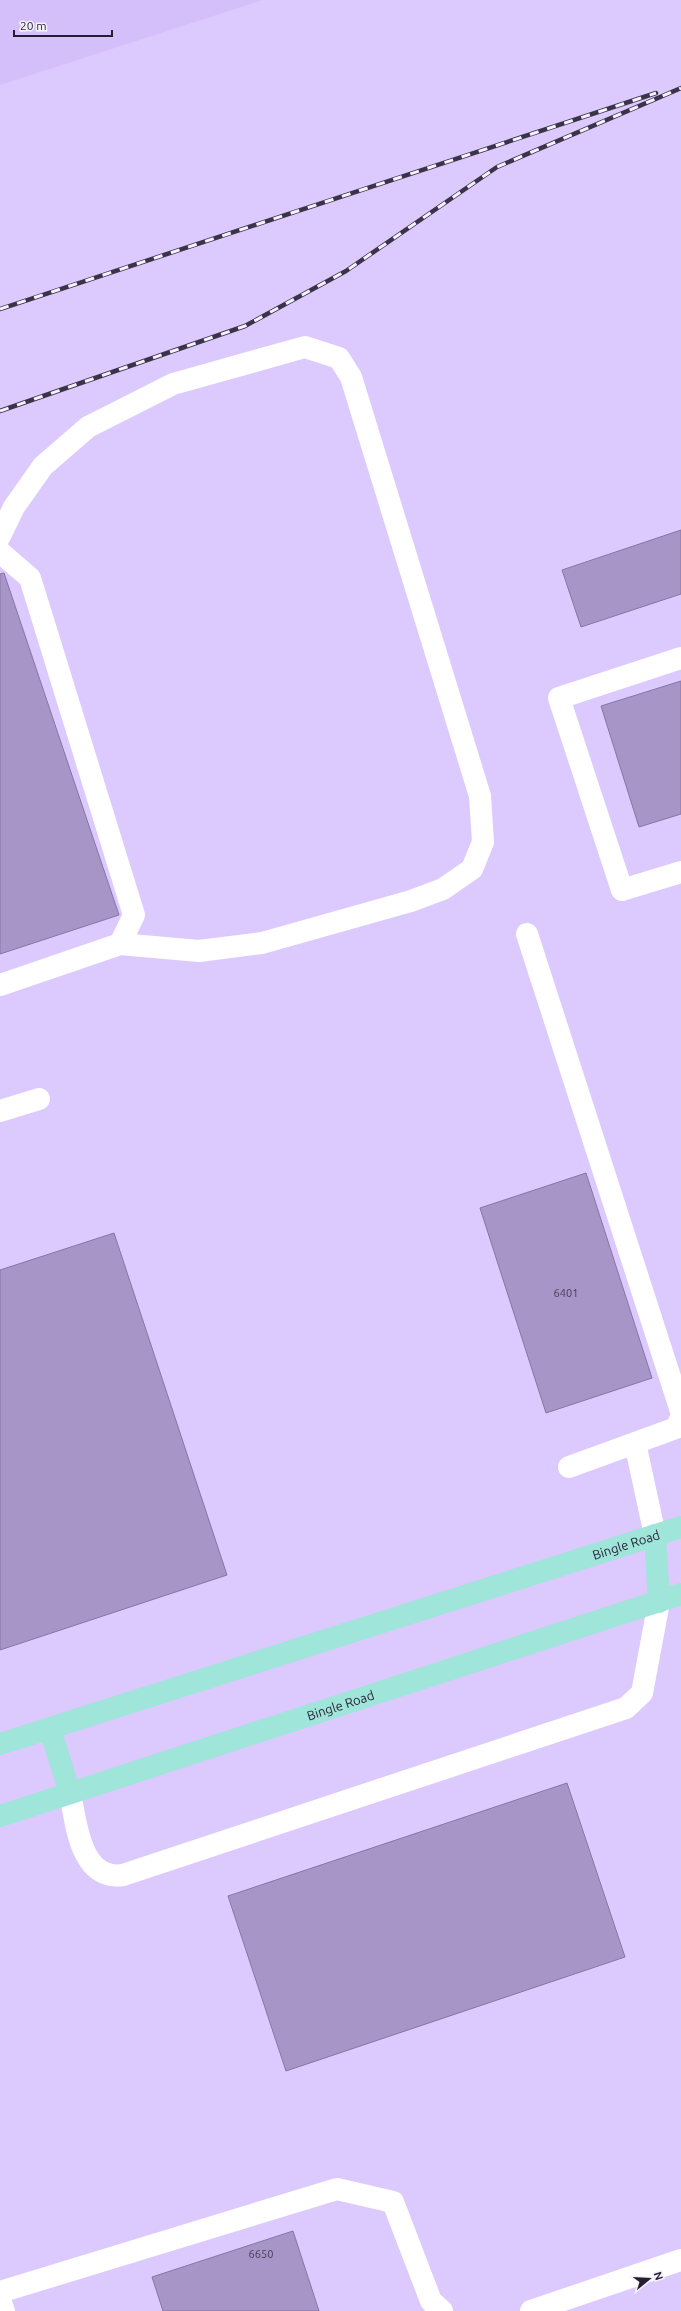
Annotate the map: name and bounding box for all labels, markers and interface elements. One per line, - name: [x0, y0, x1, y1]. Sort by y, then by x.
- scale bar: [14, 12, 112, 38]
- text: 20 m: [20, 19, 47, 32]
- house number: 6401: [554, 1287, 578, 1299]
- street label: Bingle Road: [591, 1527, 661, 1562]
- street label: Bingle Road: [305, 1688, 376, 1723]
- house number: 6650: [249, 2248, 273, 2260]
- north arrow: [629, 2259, 669, 2299]
- text: N: [652, 2270, 665, 2282]

